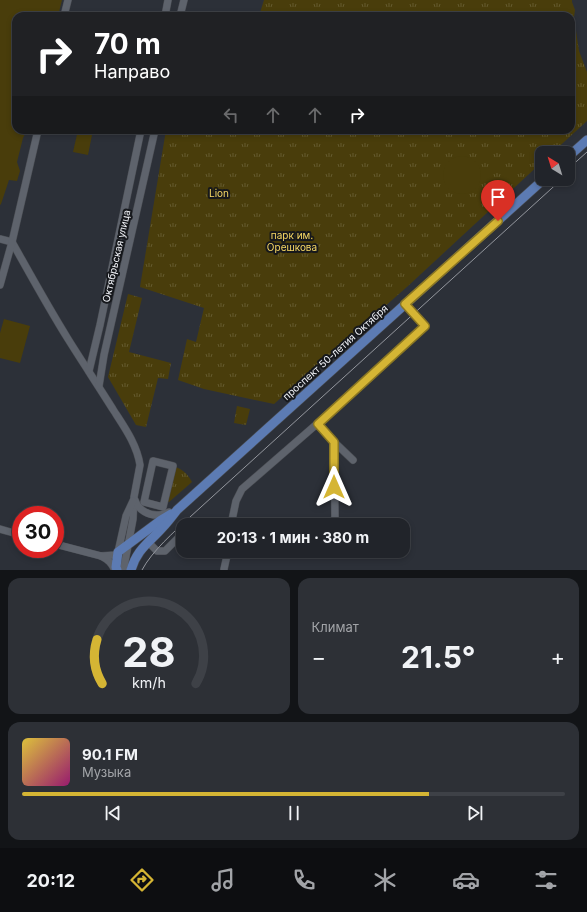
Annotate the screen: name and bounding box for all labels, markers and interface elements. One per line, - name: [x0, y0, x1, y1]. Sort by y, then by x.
- text: 70 m: [94, 27, 161, 61]
- icon: right: [28, 28, 80, 80]
- text: Направо: [94, 61, 170, 82]
- icon: left: [220, 104, 242, 126]
- icon: ahead: [262, 104, 284, 126]
- icon: ahead: [304, 104, 326, 126]
- icon: right: [346, 104, 368, 126]
- north arrow: [535, 146, 575, 186]
- map controls: [535, 146, 575, 186]
- pin: [481, 180, 515, 221]
- icon: arrive: [487, 186, 509, 208]
- park label: Lion: [209, 187, 229, 199]
- street label: Октябрьская улица: [100, 209, 132, 303]
- park label: парк им. Орешкова: [267, 229, 317, 253]
- street label: проспект 50-летия Октября: [280, 302, 390, 402]
- position arrow: [313, 466, 355, 508]
- speed limit sign: 30: [12, 506, 64, 558]
- text: 20:13 · 1 мин · 380 m: [217, 528, 369, 547]
- text: Климат: [312, 619, 359, 635]
- text: 28: [122, 627, 175, 677]
- text: 21.5°: [401, 639, 475, 675]
- text: −: [312, 644, 326, 670]
- text: +: [550, 644, 565, 670]
- text: km/h: [132, 674, 166, 691]
- text: 90.1 FM: [82, 745, 138, 764]
- text: Музыка: [82, 764, 131, 780]
- icon: previous: [102, 802, 124, 824]
- icon: pause: [283, 802, 305, 824]
- icon: next: [464, 802, 486, 824]
- icon: directions: [128, 866, 156, 894]
- icon: music: [209, 866, 237, 894]
- icon: phone: [290, 866, 318, 894]
- icon: climate: [371, 866, 399, 894]
- icon: car: [452, 866, 480, 894]
- icon: filters: [532, 866, 560, 894]
- text: 20:12: [26, 870, 75, 891]

